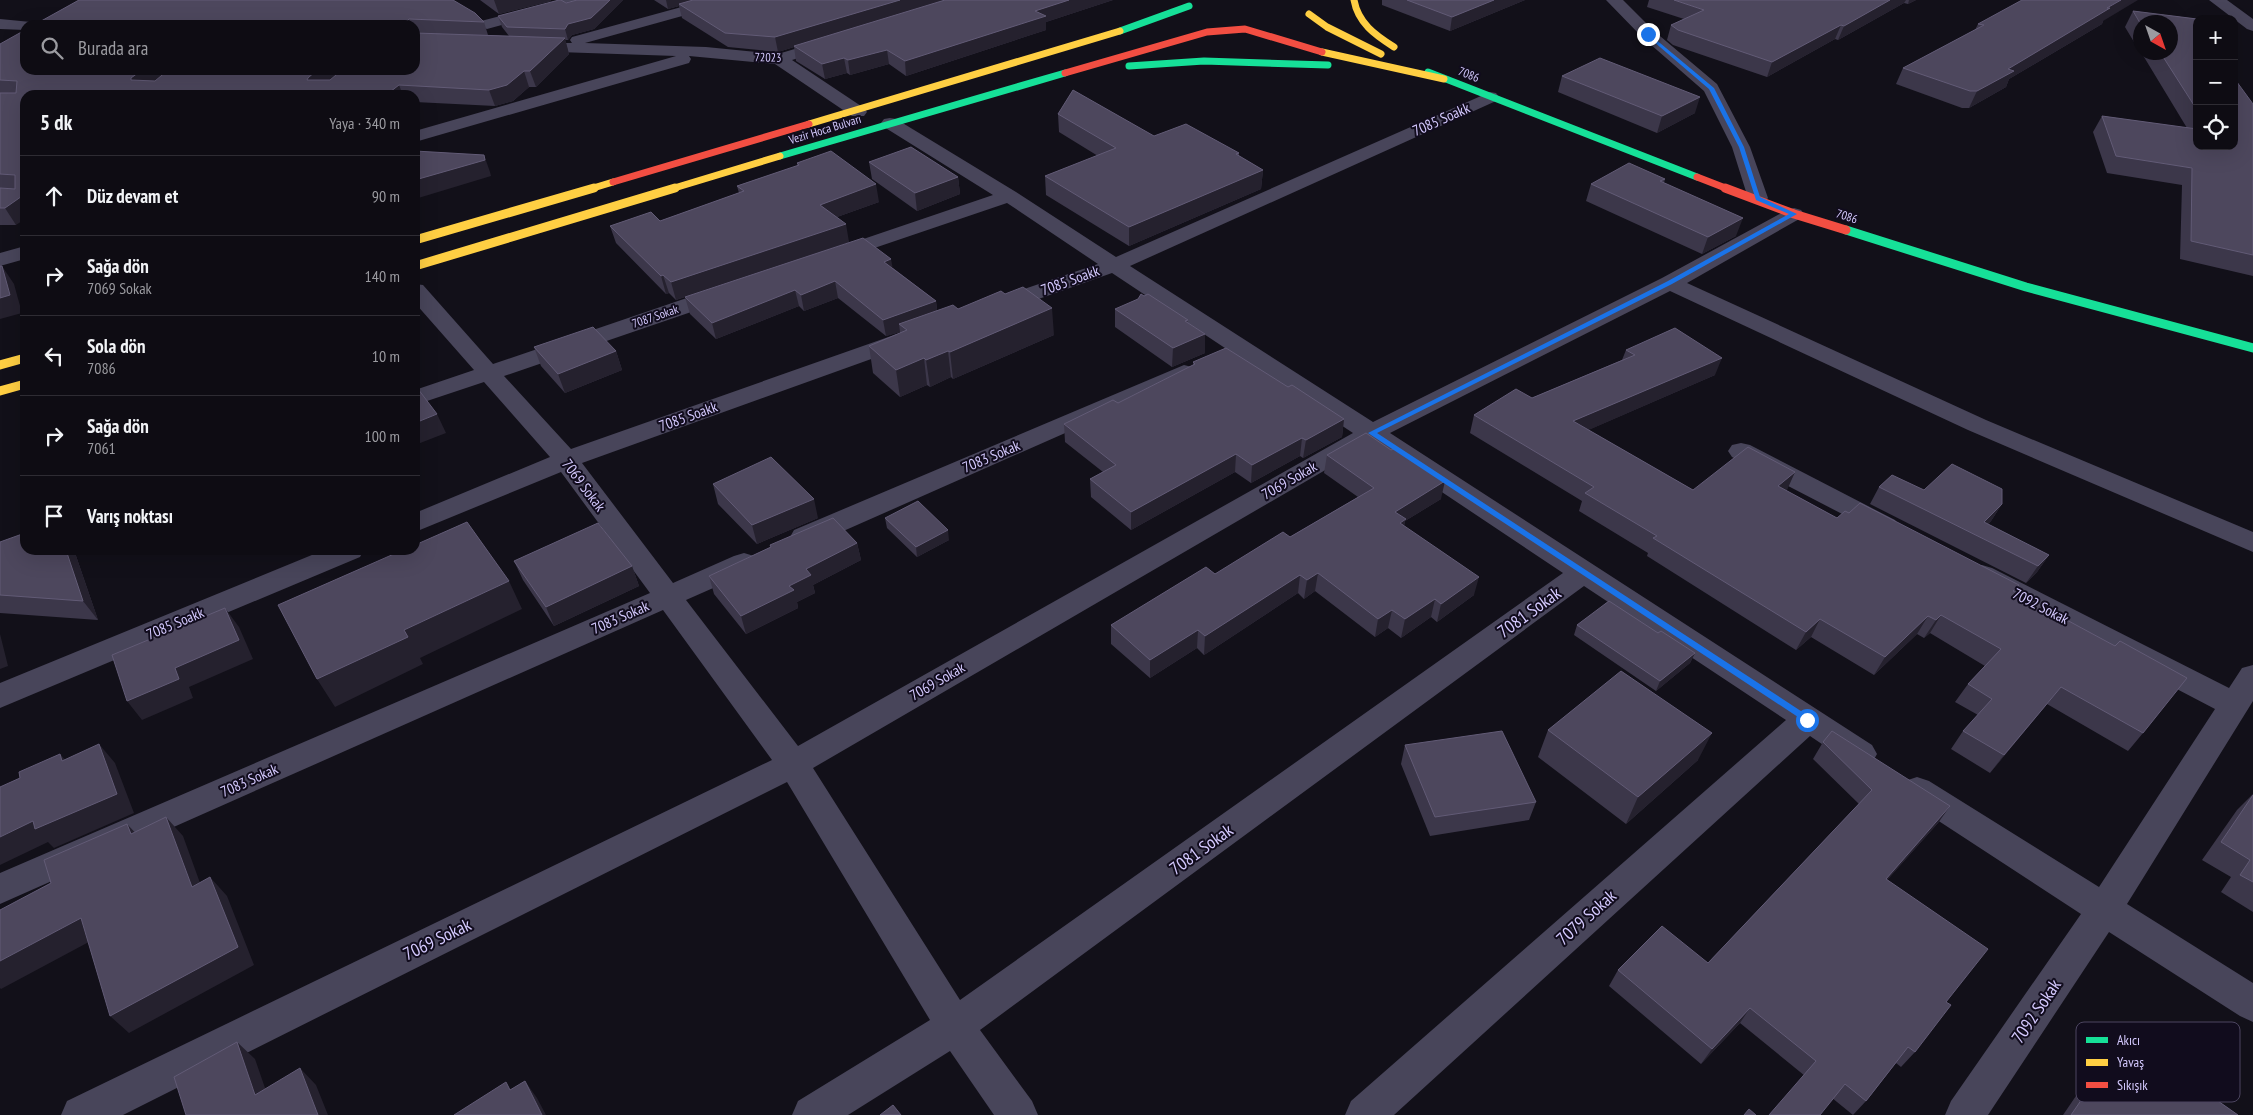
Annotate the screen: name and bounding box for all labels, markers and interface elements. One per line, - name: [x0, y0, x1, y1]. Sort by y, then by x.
- north arrow: [2133, 15, 2178, 60]
- map controls: [2193, 15, 2238, 150]
- button: +: [2193, 15, 2238, 60]
- search box: [20, 20, 420, 75]
- route end: [1637, 23, 1660, 46]
- icon: search: [38, 34, 66, 62]
- text: Burada ara: [78, 36, 148, 60]
- street label: 72023: [754, 49, 782, 65]
- button: −: [2193, 60, 2238, 105]
- street label: 7086: [1456, 63, 1482, 85]
- street label: 7085 Soakk: [1409, 98, 1473, 140]
- button: locate: [2193, 105, 2238, 150]
- text: 5 dk: [40, 109, 72, 136]
- street label: Vezir Hoca Bulvarı: [786, 111, 863, 147]
- text: Yaya · 340 m: [329, 113, 400, 133]
- icon: ahead: [40, 182, 68, 210]
- text: Düz devam et: [87, 184, 178, 208]
- text: 90 m: [372, 186, 400, 206]
- street label: 7086: [1834, 206, 1860, 226]
- text: Sağa dön: [87, 254, 149, 278]
- street label: 7085 Soakk: [1038, 261, 1102, 299]
- icon: right: [40, 262, 68, 290]
- text: 140 m: [365, 266, 400, 286]
- text: 7069 Sokak: [87, 278, 152, 298]
- street label: 7087 Sokak: [630, 301, 680, 331]
- text: Sola dön: [87, 334, 146, 358]
- icon: left: [40, 342, 68, 370]
- text: 10 m: [372, 346, 400, 366]
- text: 7086: [87, 358, 116, 378]
- street label: 7085 Soakk: [656, 397, 720, 435]
- text: Sağa dön: [87, 414, 149, 438]
- icon: right: [40, 422, 68, 450]
- text: 100 m: [365, 426, 400, 446]
- street label: 7083 Sokak: [959, 435, 1023, 477]
- text: 7061: [87, 438, 116, 458]
- street label: 7069 Sokak: [558, 455, 610, 515]
- street label: 7069 Sokak: [1258, 457, 1320, 503]
- icon: arrive: [40, 502, 68, 530]
- text: Varış noktası: [87, 504, 173, 528]
- street label: 7081 Sokak: [1493, 581, 1565, 643]
- street label: 7092 Sokak: [2010, 584, 2073, 628]
- street label: 7083 Sokak: [588, 596, 652, 638]
- street label: 7085 Soakk: [143, 602, 207, 644]
- street label: 7069 Sokak: [906, 658, 968, 704]
- route start: [1796, 709, 1819, 732]
- street label: 7083 Sokak: [217, 759, 281, 801]
- street label: 7081 Sokak: [1165, 818, 1237, 880]
- street label: 7079 Sokak: [1551, 884, 1621, 950]
- street label: 7069 Sokak: [399, 913, 475, 965]
- street label: 7092 Sokak: [2006, 974, 2066, 1048]
- legend: [2076, 1022, 2240, 1102]
- text: Akıcı: [2117, 1031, 2140, 1049]
- text: Yavaş: [2117, 1053, 2144, 1071]
- text: Sıkışık: [2117, 1076, 2148, 1094]

